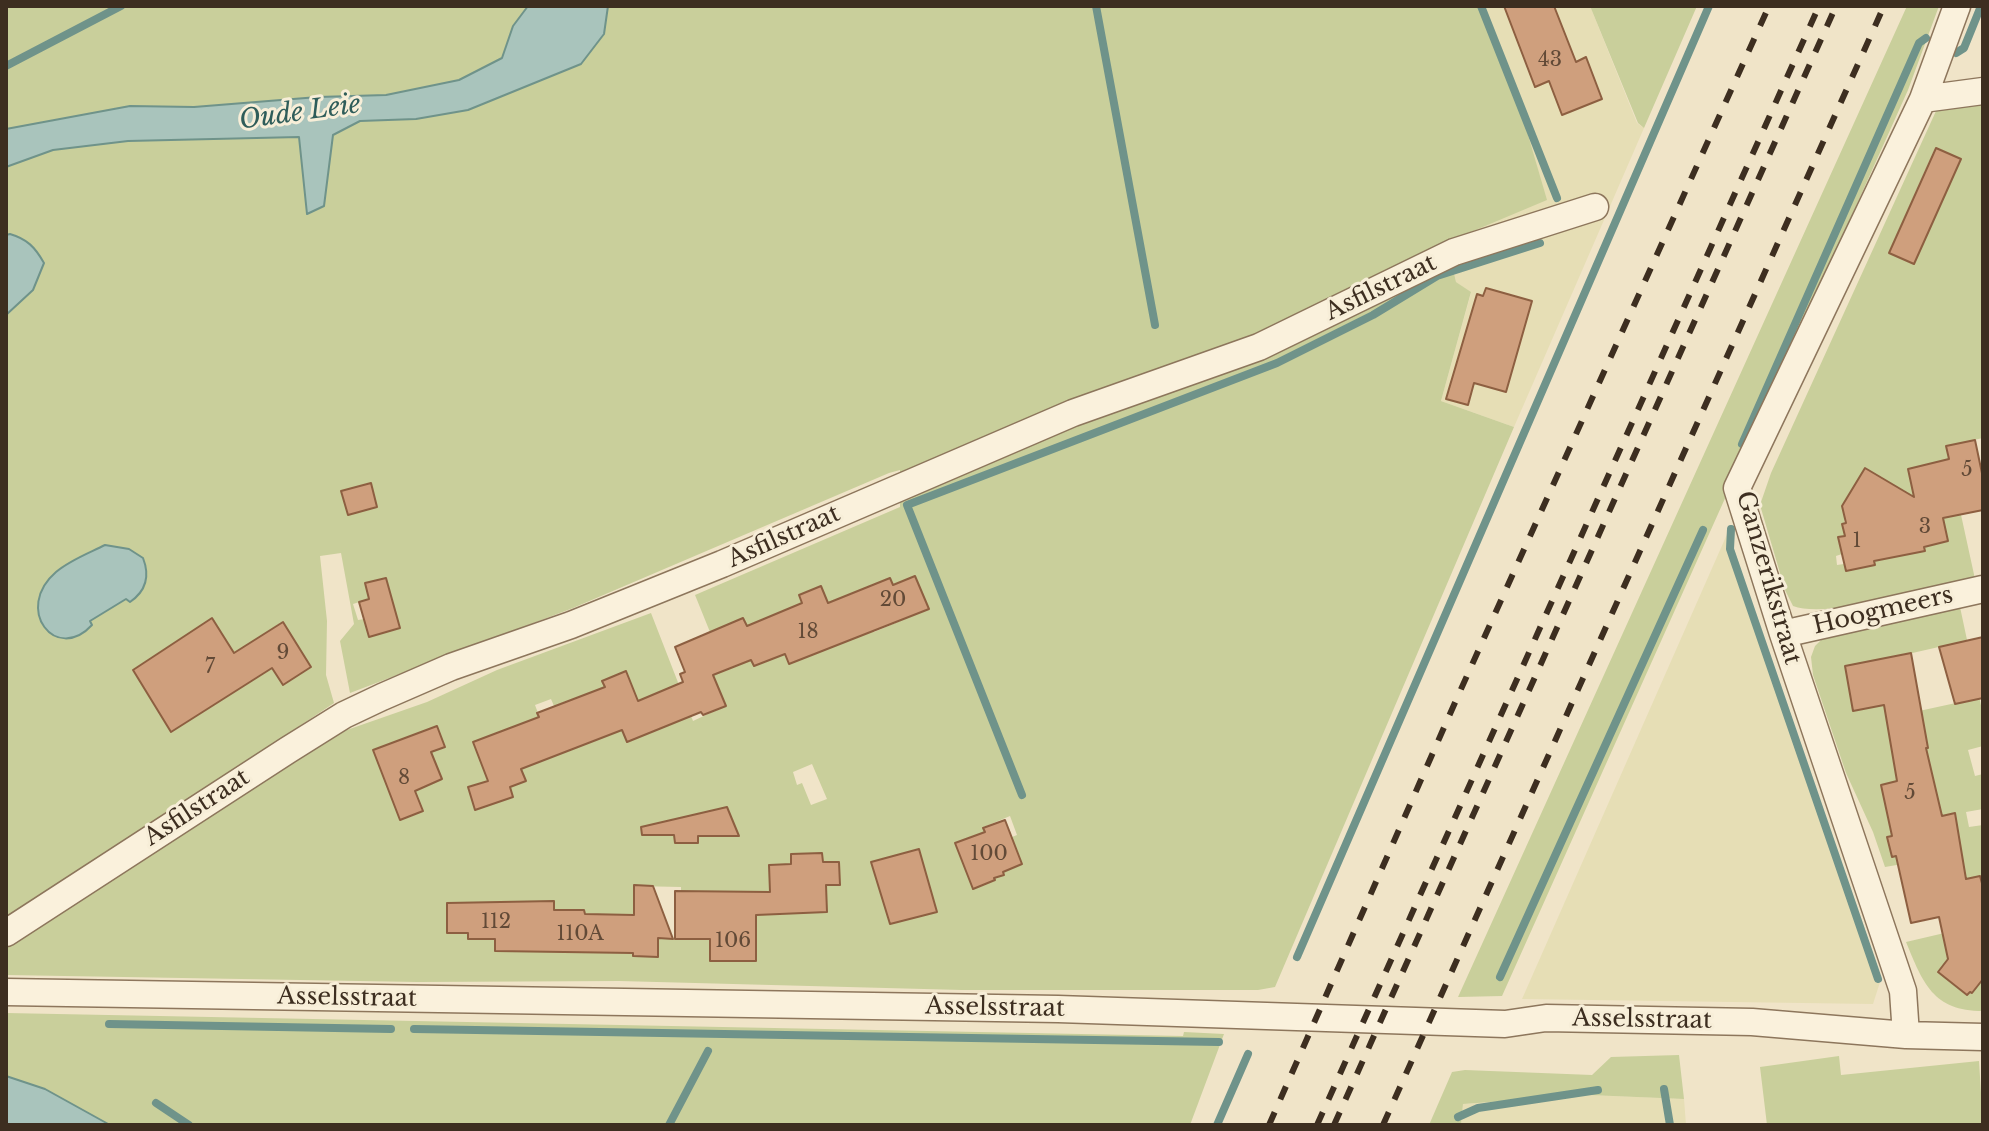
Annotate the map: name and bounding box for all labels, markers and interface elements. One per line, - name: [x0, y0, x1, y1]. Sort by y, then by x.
- house number: 43: [1538, 48, 1562, 72]
- water label: Oude Leie: [237, 89, 363, 137]
- street label: Asfilstraat: [1321, 249, 1441, 327]
- house number: 5: [1961, 458, 1973, 482]
- street label: Ganzerikstraat: [1729, 488, 1807, 668]
- street label: Asfilstraat: [723, 499, 845, 575]
- house number: 3: [1919, 515, 1931, 539]
- house number: 1: [1853, 529, 1861, 553]
- street label: Hoogmeers: [1810, 581, 1956, 641]
- house number: 20: [880, 588, 906, 612]
- house number: 18: [797, 620, 819, 644]
- house number: 9: [277, 641, 289, 665]
- house number: 7: [205, 655, 215, 679]
- street label: Asfilstraat: [139, 763, 255, 853]
- house number: 8: [398, 766, 410, 790]
- house number: 5: [1904, 781, 1916, 805]
- house number: 100: [970, 842, 1008, 866]
- house number: 112: [481, 910, 511, 934]
- house number: 110A: [556, 922, 604, 946]
- house number: 106: [715, 929, 751, 953]
- street label: Asselsstraat: [277, 982, 417, 1014]
- street label: Asselsstraat: [925, 992, 1065, 1024]
- street label: Asselsstraat: [1572, 1004, 1712, 1036]

